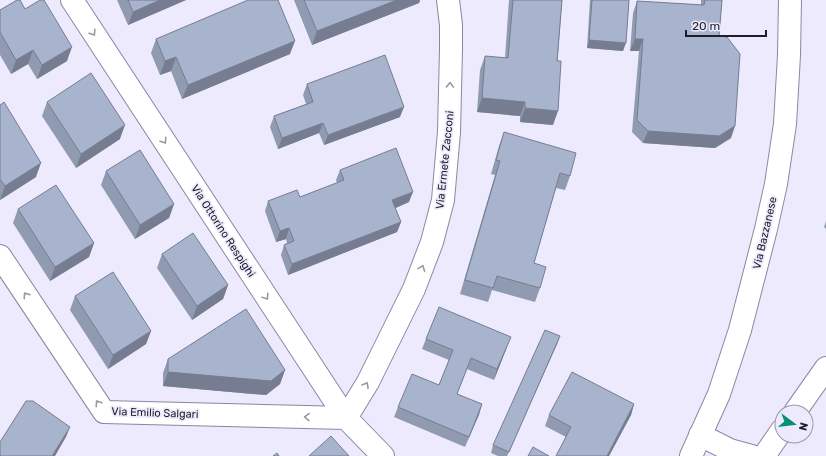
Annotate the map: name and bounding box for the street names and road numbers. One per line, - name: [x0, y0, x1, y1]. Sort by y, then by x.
- street label: Via Ermete Zacconi: [433, 110, 457, 210]
- street label: Via Ottorino Respighi: [188, 182, 258, 280]
- street label: Via Bazzanese: [750, 196, 780, 270]
- street label: Via Emilio Salgari: [111, 405, 199, 421]

